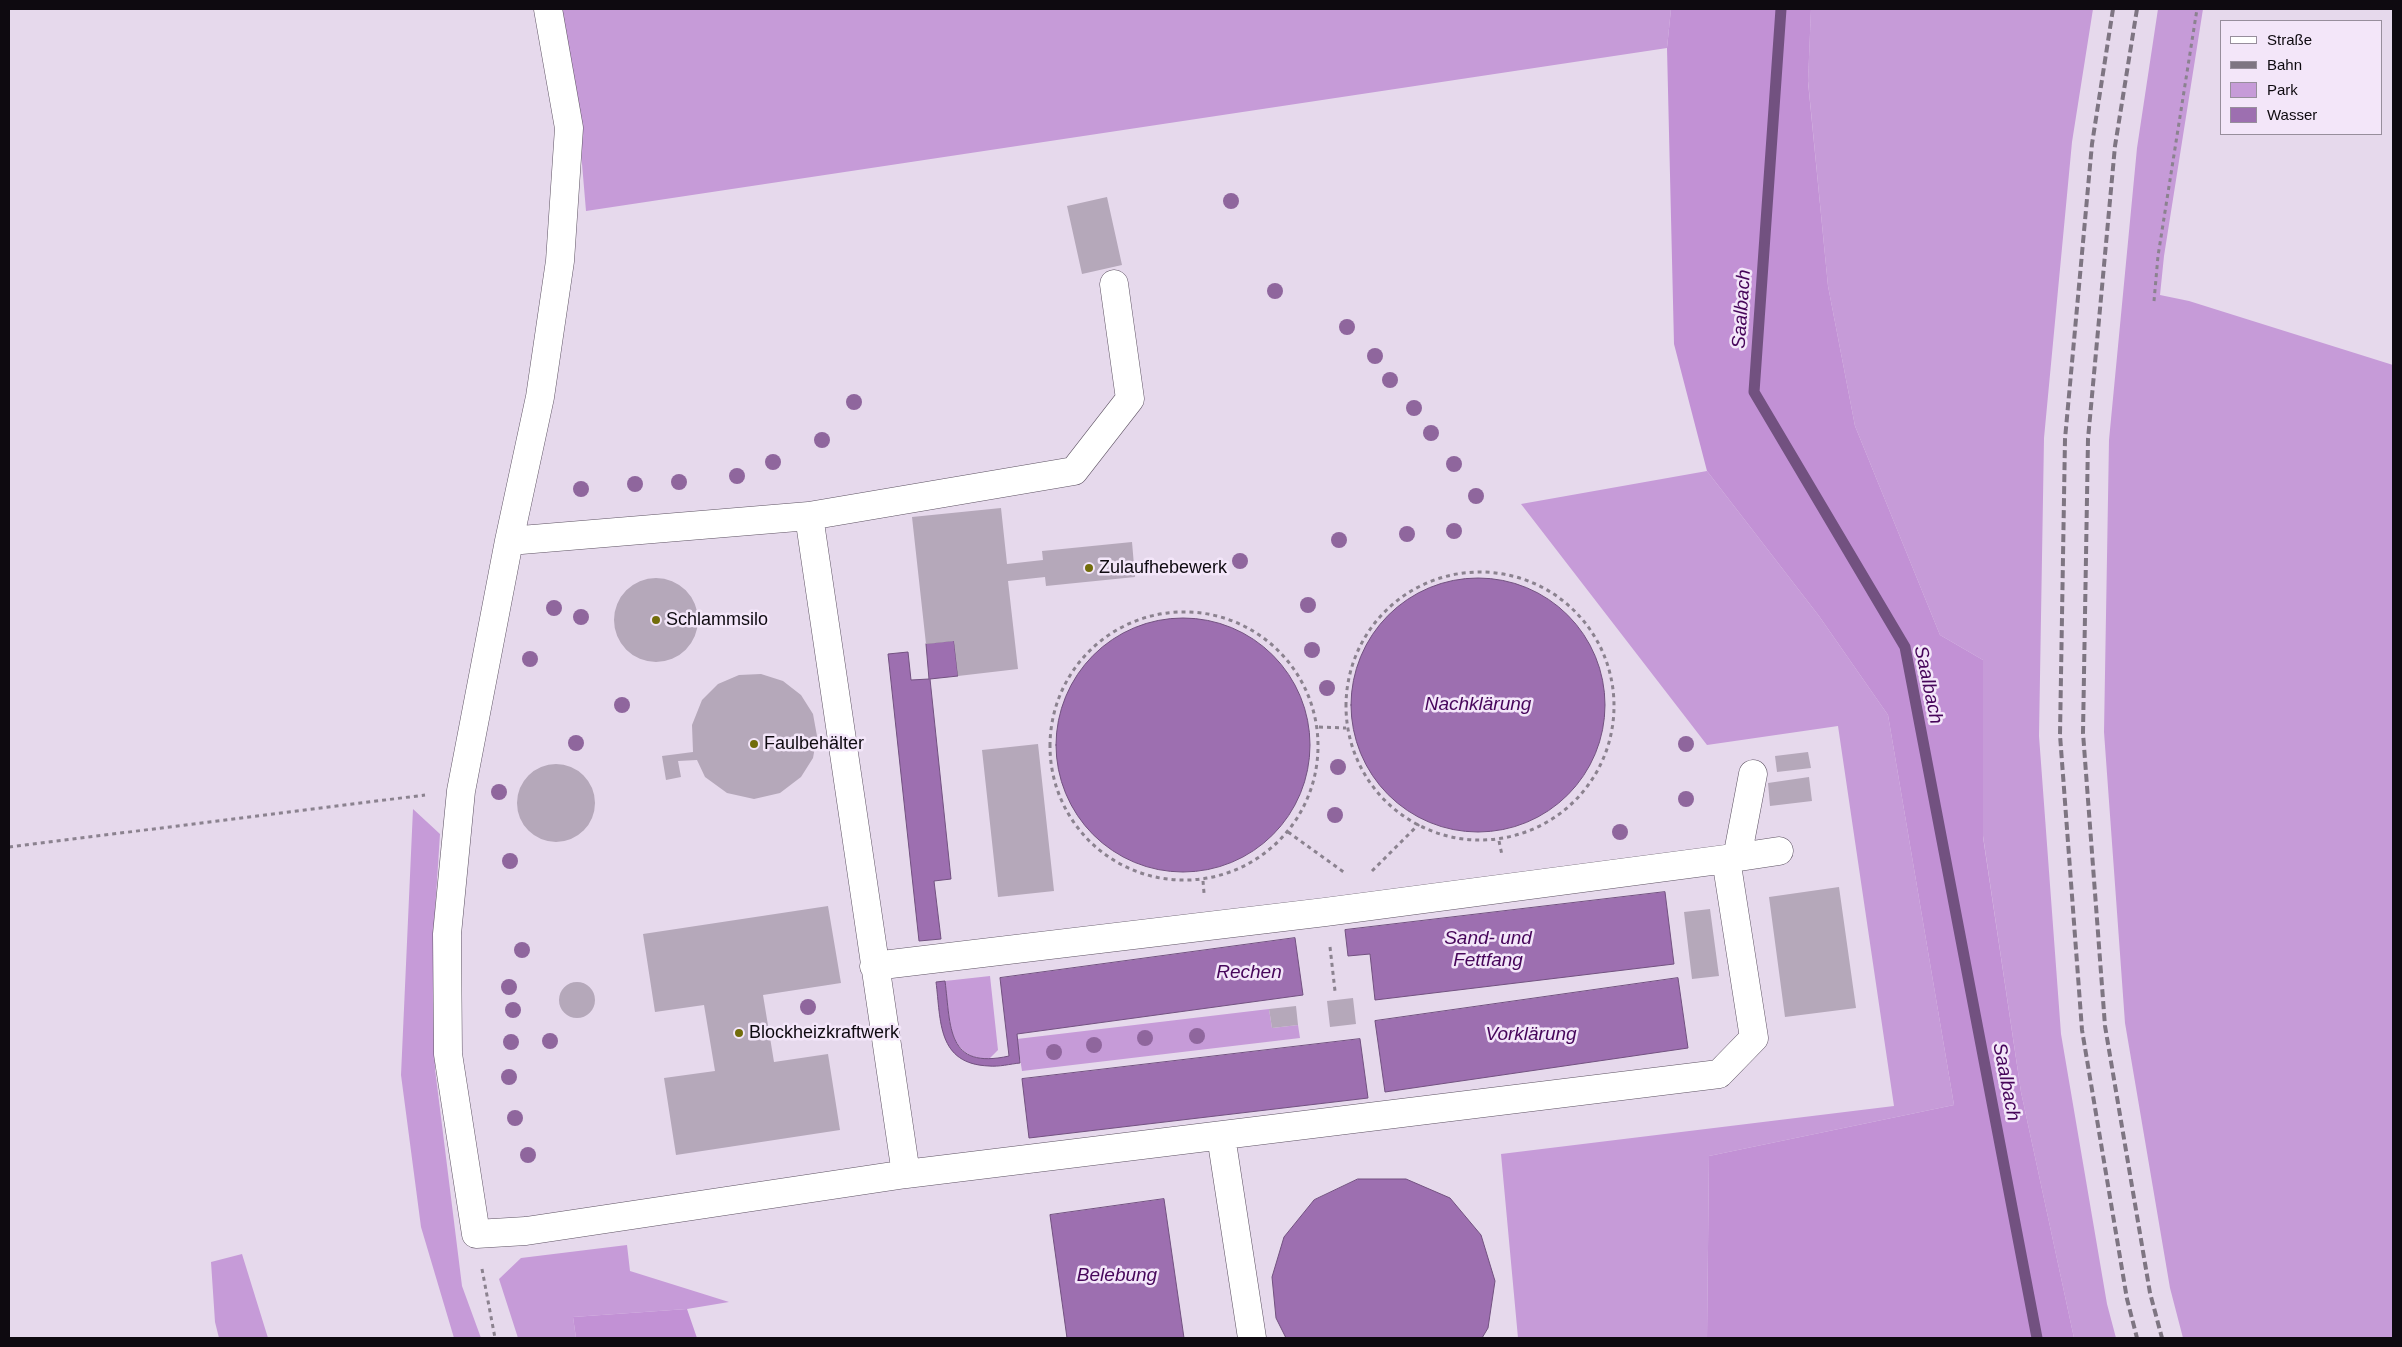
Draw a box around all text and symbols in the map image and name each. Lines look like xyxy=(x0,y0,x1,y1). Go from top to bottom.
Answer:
legend xyxy=(2220,20,2382,135)
text: Straße xyxy=(2267,31,2312,48)
text: Bahn xyxy=(2267,56,2302,73)
text: Park xyxy=(2267,81,2298,98)
text: Wasser xyxy=(2267,106,2317,123)
water label: Saalbach xyxy=(1728,269,1756,349)
place label: Zulaufhebewerk xyxy=(1099,557,1227,579)
marker: Zulaufhebewerk xyxy=(1083,562,1095,574)
place label: Schlammsilo xyxy=(666,609,768,631)
marker: Schlammsilo xyxy=(650,614,662,626)
water label: Saalbach xyxy=(1909,644,1947,726)
water label: Nachklärung xyxy=(1425,694,1531,716)
place label: Faulbehälter xyxy=(764,733,864,755)
marker: Faulbehälter xyxy=(748,738,760,750)
water label: Sand- und Fettfang xyxy=(1444,928,1532,972)
water label: Rechen xyxy=(1216,962,1282,984)
place label: Blockheizkraftwerk xyxy=(749,1022,899,1044)
water label: Vorklärung xyxy=(1485,1024,1577,1046)
marker: Blockheizkraftwerk xyxy=(733,1027,745,1039)
water label: Saalbach xyxy=(1987,1041,2025,1123)
water label: Belebung xyxy=(1077,1265,1157,1287)

